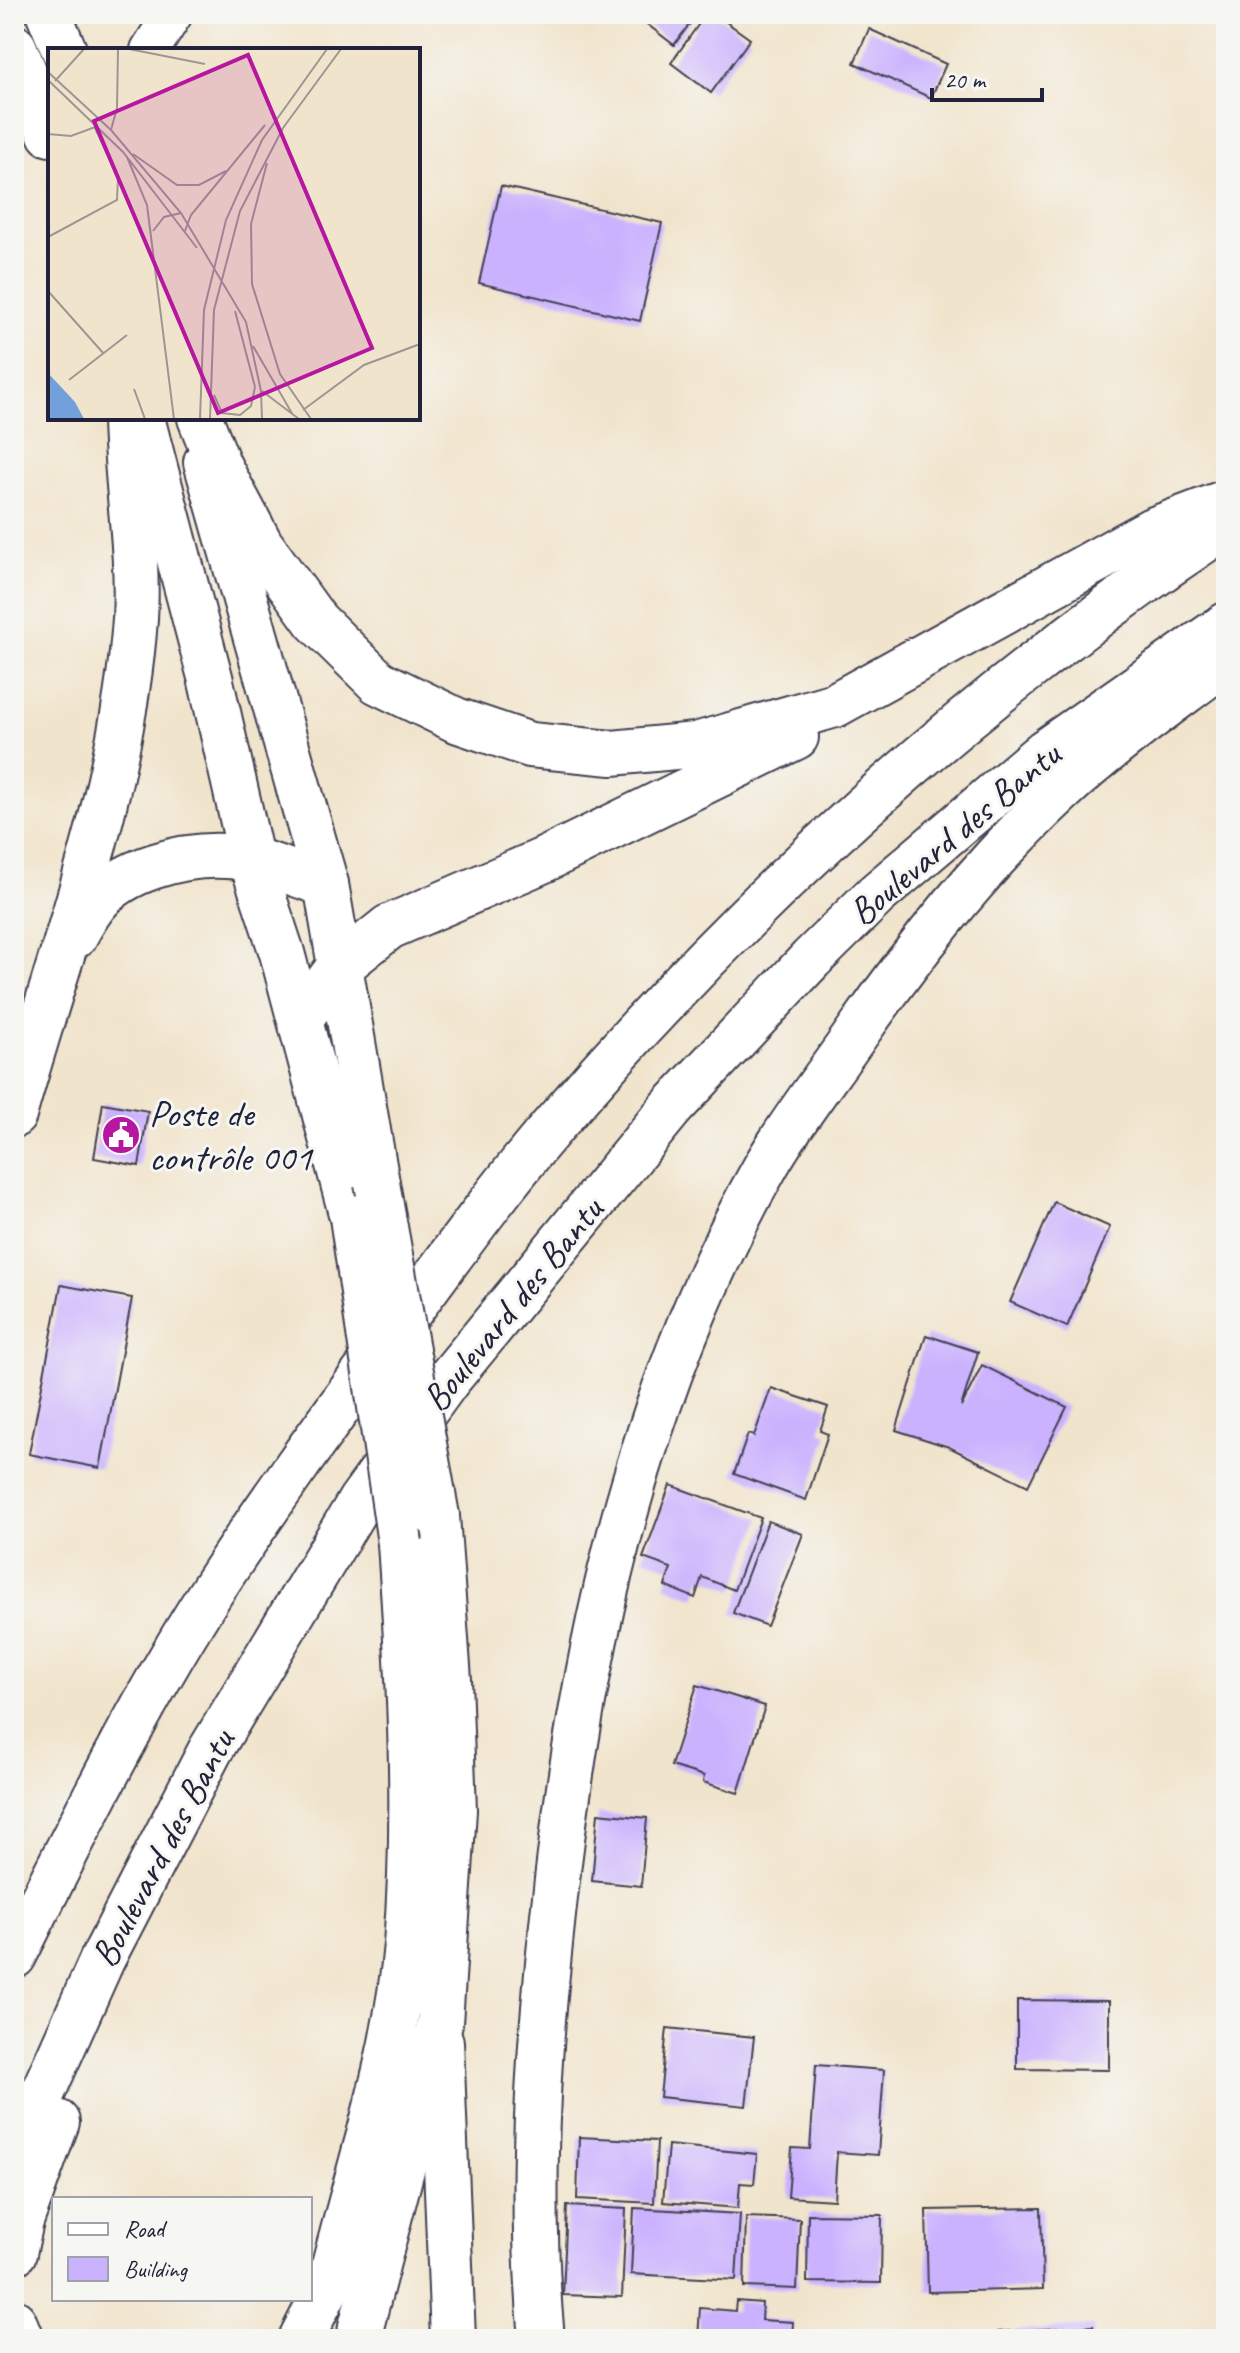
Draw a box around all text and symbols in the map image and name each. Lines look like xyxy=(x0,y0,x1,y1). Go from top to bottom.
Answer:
inset map xyxy=(48,48,420,420)
scale bar xyxy=(932,52,1042,102)
text: 20 m xyxy=(944,65,987,95)
street label: Boulevard des Bantu xyxy=(839,730,1071,935)
place label: Poste de contrôle 001 xyxy=(149,1090,314,1181)
public building icon: Poste de contrôle 001 xyxy=(100,1114,142,1156)
street label: Boulevard des Bantu xyxy=(412,1186,614,1421)
street label: Boulevard des Bantu xyxy=(80,1720,245,1975)
legend xyxy=(52,2197,312,2301)
text: Road xyxy=(124,2214,168,2244)
text: Building xyxy=(124,2254,189,2284)

